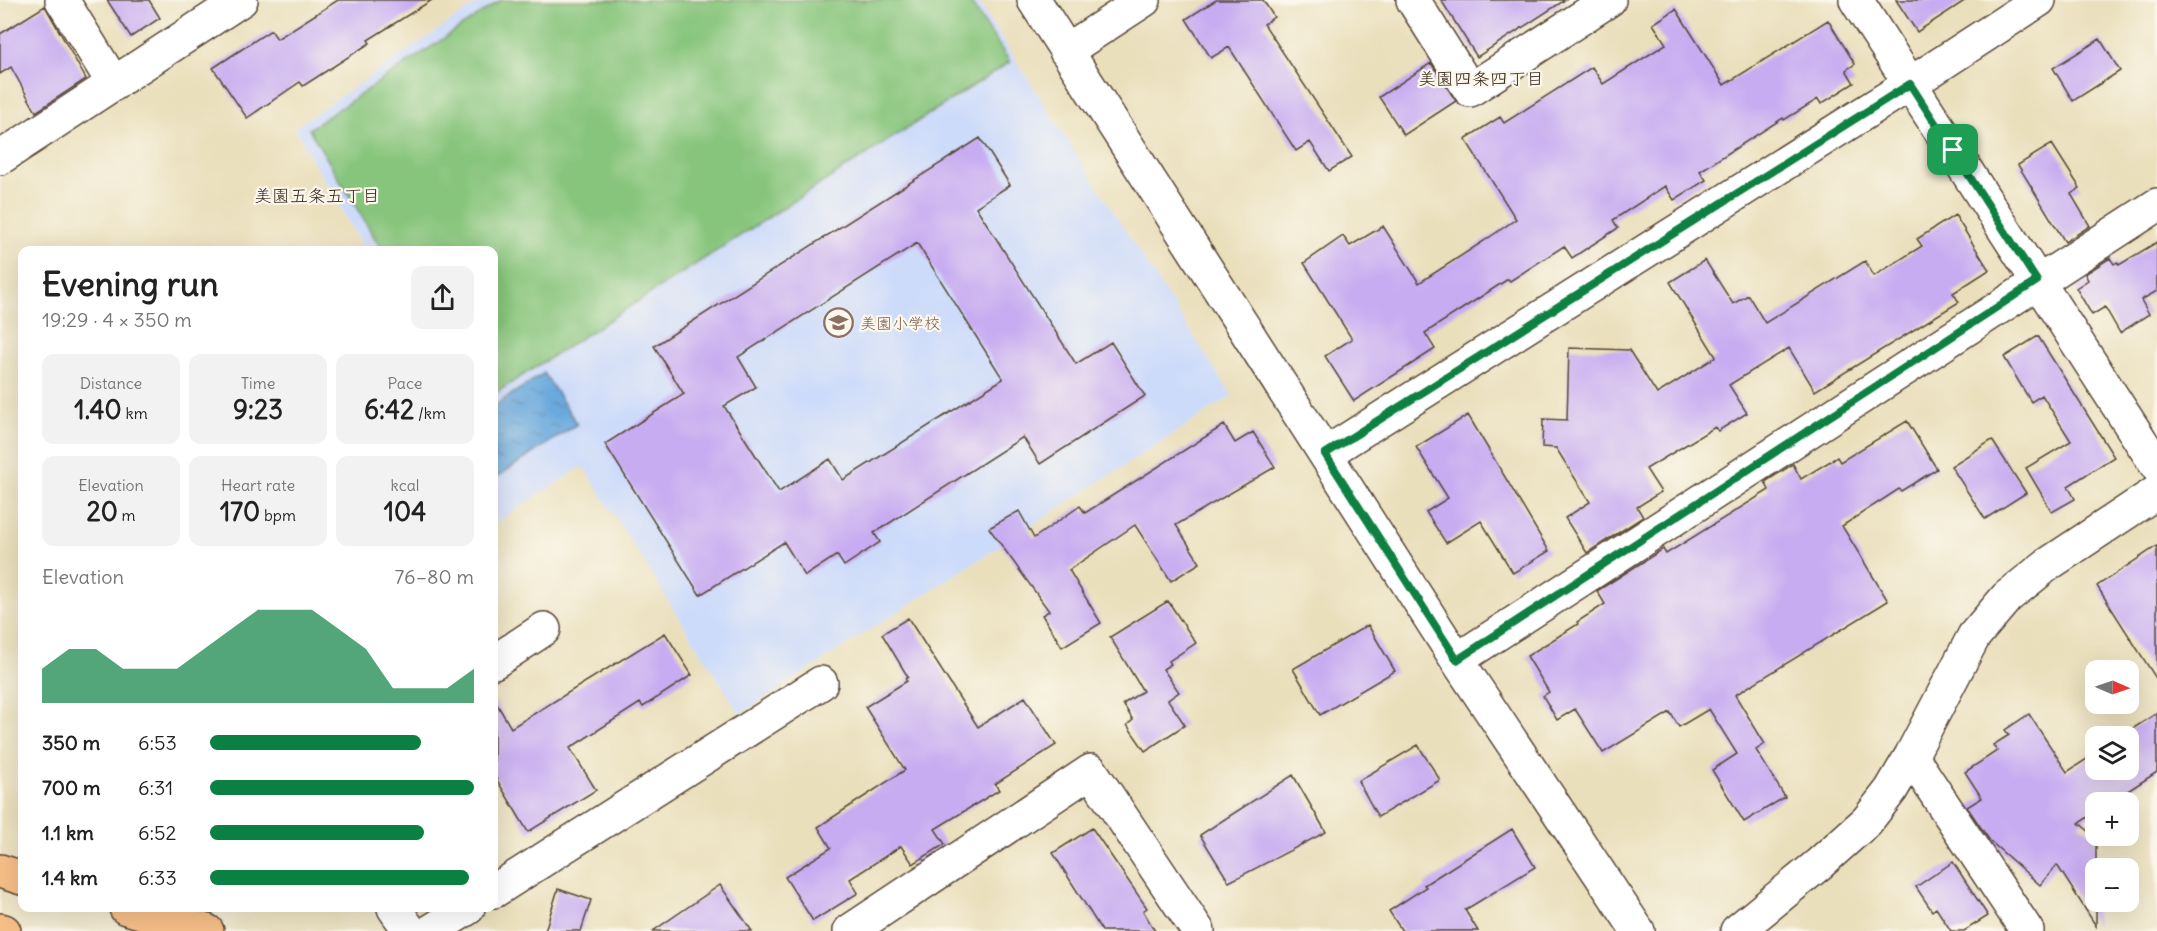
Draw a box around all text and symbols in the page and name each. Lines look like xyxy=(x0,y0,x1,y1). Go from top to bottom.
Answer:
district label: 美園四条四丁目 xyxy=(1418,67,1544,90)
pin xyxy=(1927,124,1978,175)
icon: arrive xyxy=(1936,133,1969,166)
district label: 美園五条五丁目 xyxy=(254,184,380,207)
text: Evening run xyxy=(42,263,218,305)
button: share xyxy=(411,266,474,329)
text: 19:29 · 4 × 350 m xyxy=(42,307,192,332)
school or university icon: 美園小学校 xyxy=(823,307,855,339)
place label: 美園小学校 xyxy=(860,313,940,333)
text: Distance xyxy=(80,373,142,393)
text: Time xyxy=(241,373,275,393)
text: Pace xyxy=(388,373,422,393)
text: 1.40 xyxy=(74,393,122,426)
text: 9:23 xyxy=(233,393,283,426)
text: 6:42 xyxy=(364,393,414,426)
text: km xyxy=(122,403,148,423)
text: /km xyxy=(414,403,446,423)
text: Elevation xyxy=(78,475,144,495)
text: Heart rate xyxy=(221,475,295,495)
text: kcal xyxy=(391,475,419,495)
text: 20 xyxy=(86,495,118,528)
text: 170 xyxy=(220,495,260,528)
text: 104 xyxy=(384,495,426,528)
text: m xyxy=(118,505,136,525)
text: bpm xyxy=(260,505,296,525)
text: Elevation xyxy=(42,564,124,589)
text: 76–80 m xyxy=(395,564,474,589)
north arrow xyxy=(2085,660,2139,714)
map controls xyxy=(2085,660,2139,912)
button: layers xyxy=(2085,726,2139,780)
text: 350 m xyxy=(42,730,100,755)
text: 6:53 xyxy=(138,730,177,755)
text: 700 m xyxy=(42,775,100,800)
text: 6:31 xyxy=(138,775,173,800)
button: + xyxy=(2085,792,2139,846)
text: 1.1 km xyxy=(42,820,94,845)
text: 6:52 xyxy=(138,820,177,845)
button: − xyxy=(2085,858,2139,912)
text: 1.4 km xyxy=(42,865,98,890)
text: 6:33 xyxy=(138,865,177,890)

